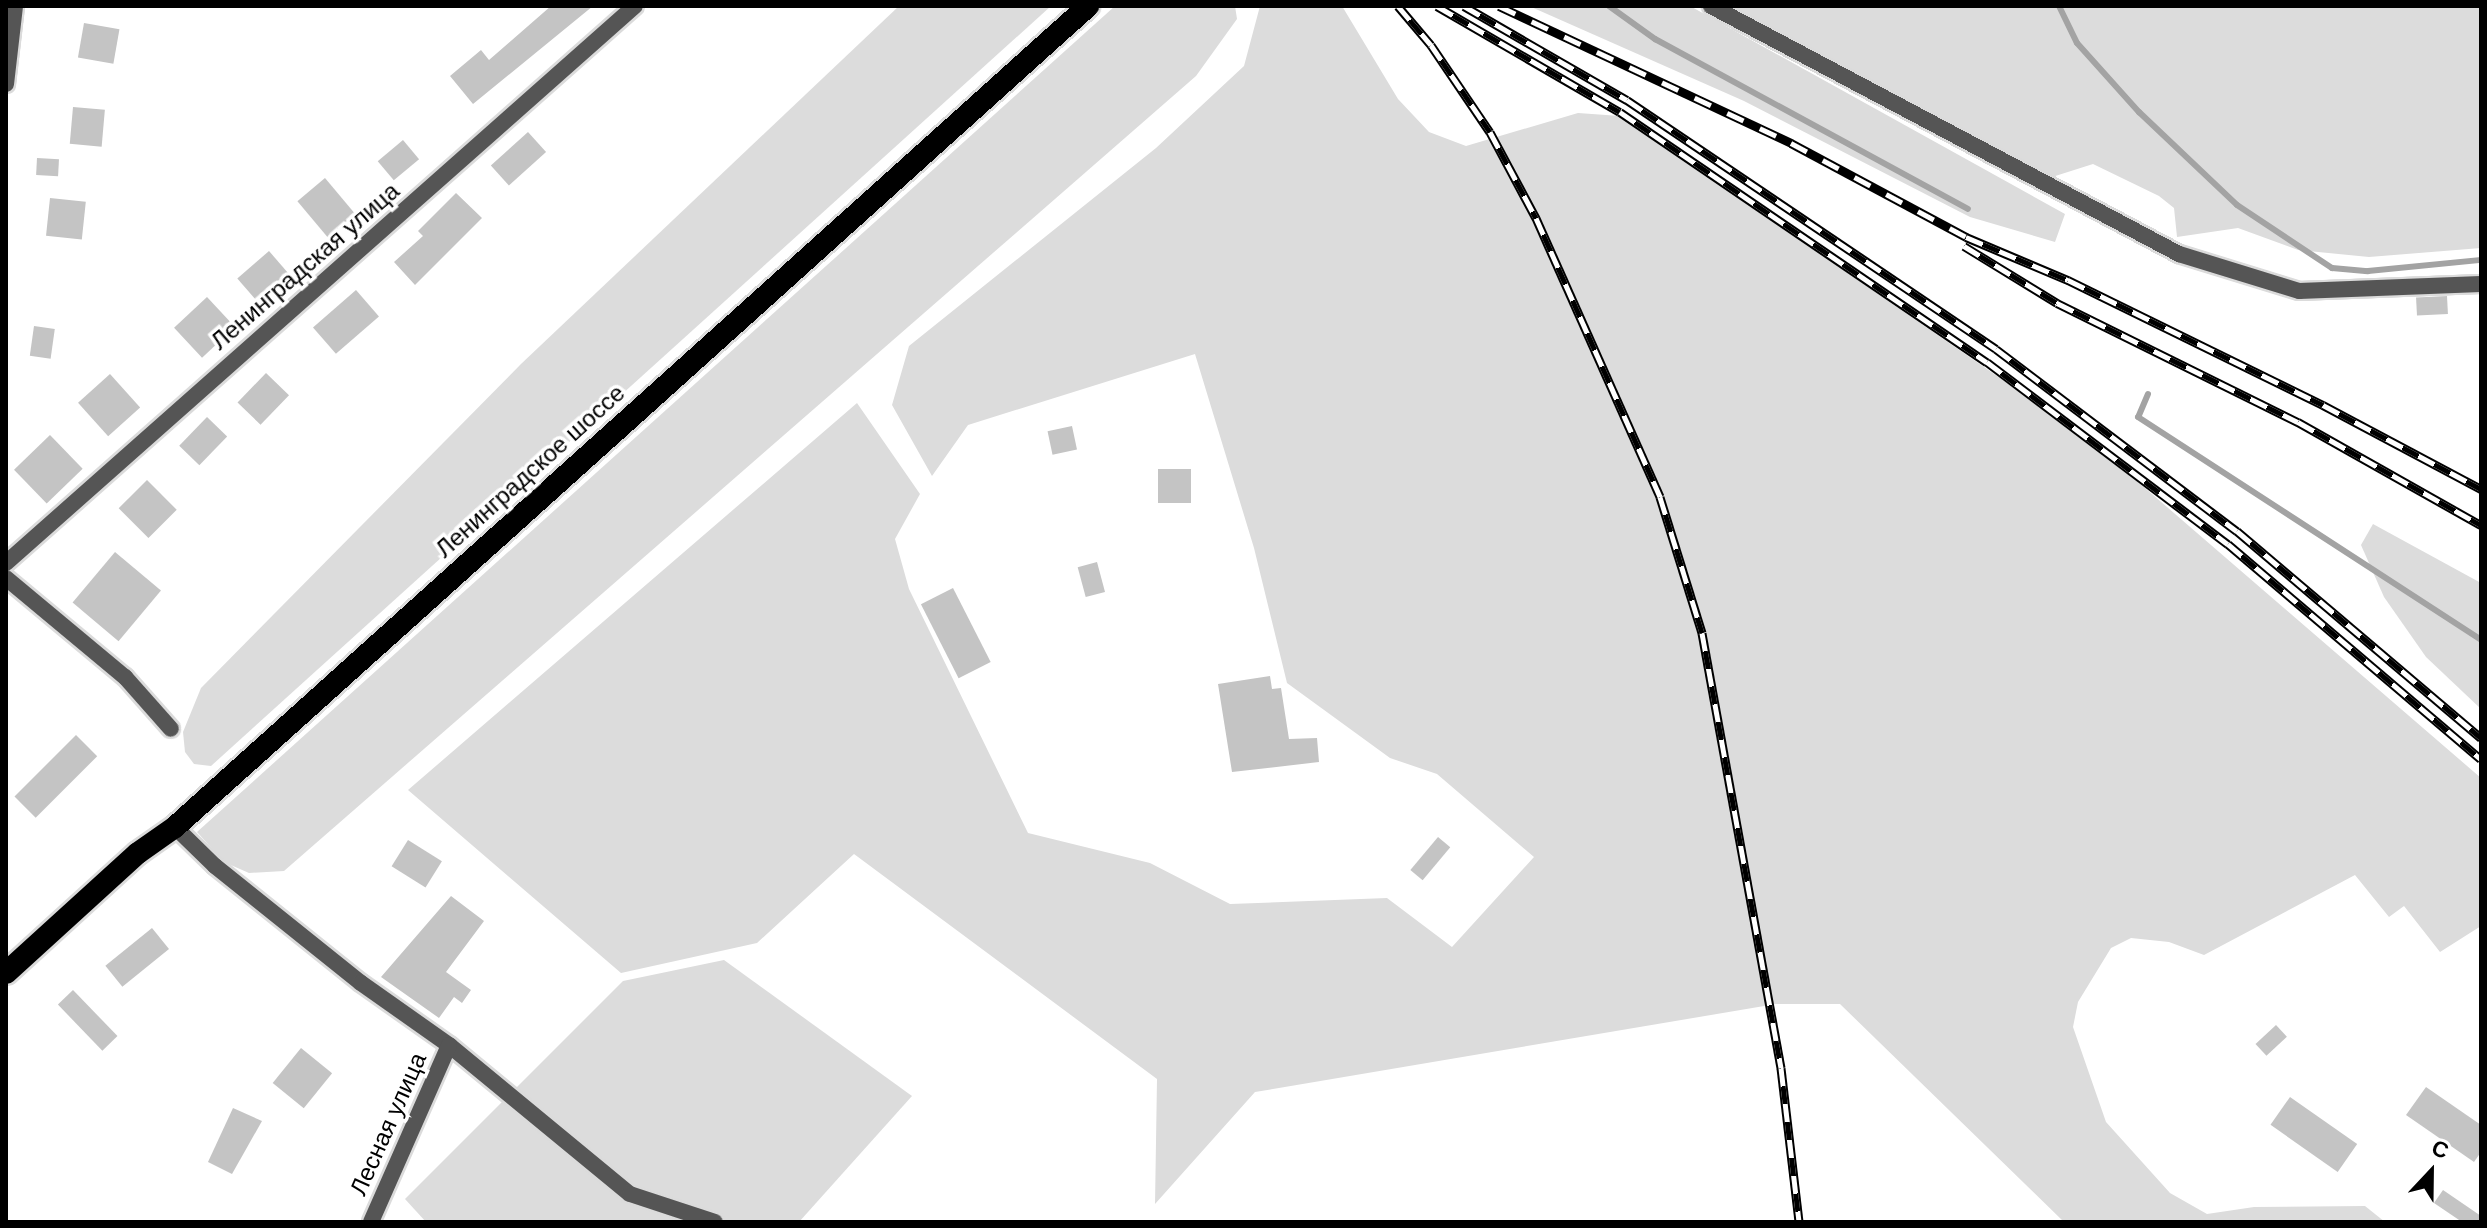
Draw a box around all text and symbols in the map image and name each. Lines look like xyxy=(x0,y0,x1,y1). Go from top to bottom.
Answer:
street label: Ленинградская улица xyxy=(205,176,405,356)
street label: Ленинградское шоссе xyxy=(430,379,630,563)
street label: Лесная улица xyxy=(344,1048,432,1200)
north arrow xyxy=(2391,1132,2471,1212)
text: С xyxy=(2427,1133,2453,1166)

